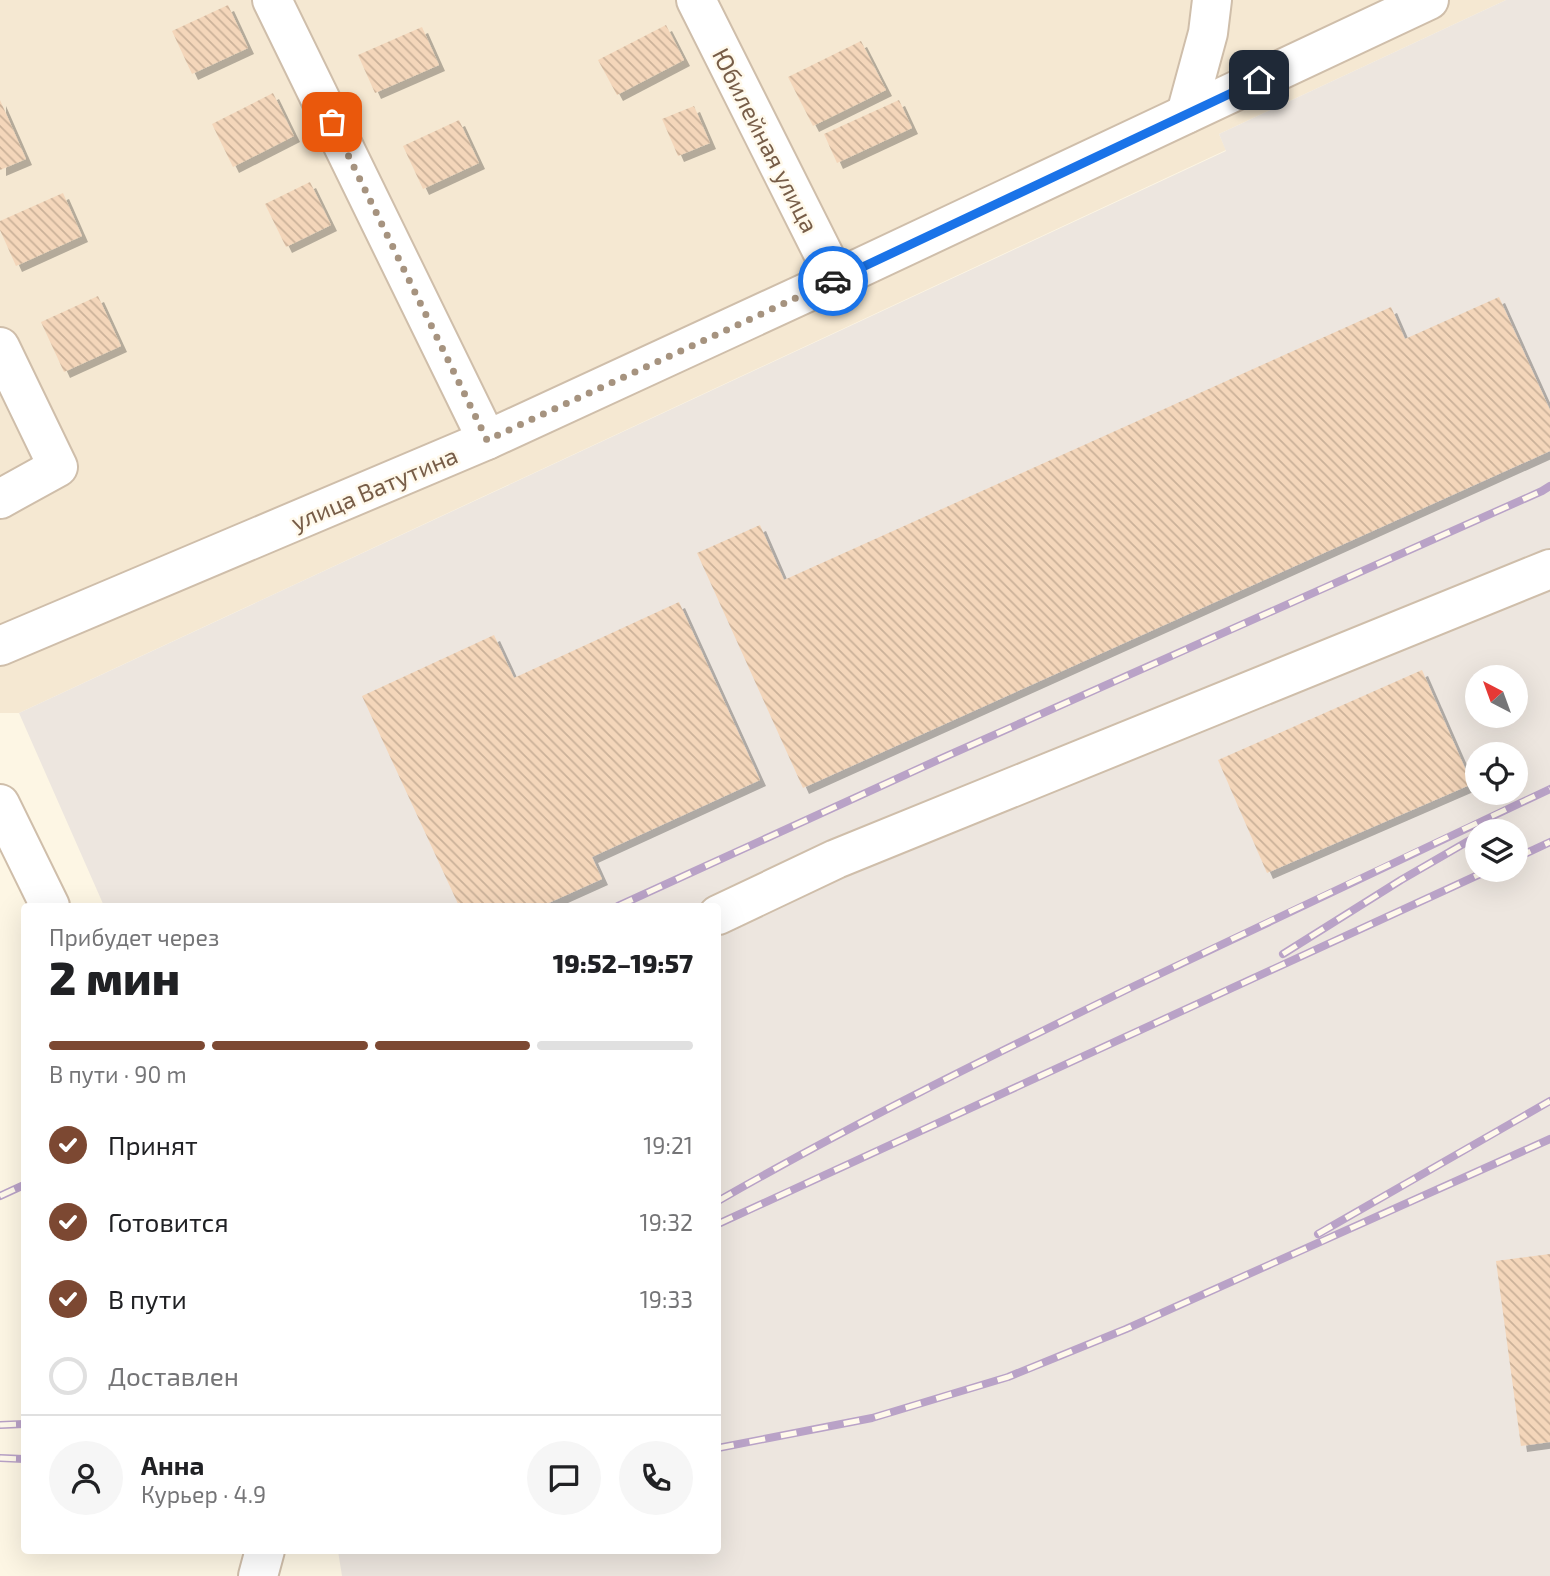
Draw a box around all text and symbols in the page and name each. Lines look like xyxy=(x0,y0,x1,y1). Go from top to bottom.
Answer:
street label: Юбилейная улица xyxy=(706,43,825,238)
pin xyxy=(1229,50,1289,110)
icon: home xyxy=(1240,61,1278,99)
pin xyxy=(302,92,362,152)
icon: bag xyxy=(313,103,351,141)
courier xyxy=(798,246,868,316)
icon: car xyxy=(814,262,852,300)
street label: улица Ватутина xyxy=(286,440,462,537)
north arrow xyxy=(1465,665,1528,728)
map controls xyxy=(1465,665,1528,882)
button: locate xyxy=(1465,742,1528,805)
button: layers xyxy=(1465,819,1528,882)
text: Прибудет через xyxy=(49,923,219,951)
text: 19:52–19:57 xyxy=(553,947,693,978)
text: 2 мин xyxy=(49,949,180,1004)
text: В пути · 90 m xyxy=(49,1060,187,1088)
icon: check xyxy=(49,1126,87,1164)
text: Принят xyxy=(108,1129,198,1160)
text: 19:21 xyxy=(643,1131,693,1159)
icon: check xyxy=(49,1203,87,1241)
text: Готовится xyxy=(108,1206,229,1237)
text: 19:32 xyxy=(640,1208,693,1236)
icon: check xyxy=(49,1280,87,1318)
text: В пути xyxy=(108,1283,187,1314)
text: 19:33 xyxy=(640,1285,693,1313)
text: Доставлен xyxy=(108,1360,239,1391)
button: person xyxy=(49,1441,123,1515)
button: chat xyxy=(527,1441,601,1515)
button: phone xyxy=(619,1441,693,1515)
text: Анна xyxy=(141,1449,204,1480)
text: Курьер · 4.9 xyxy=(141,1480,266,1508)

